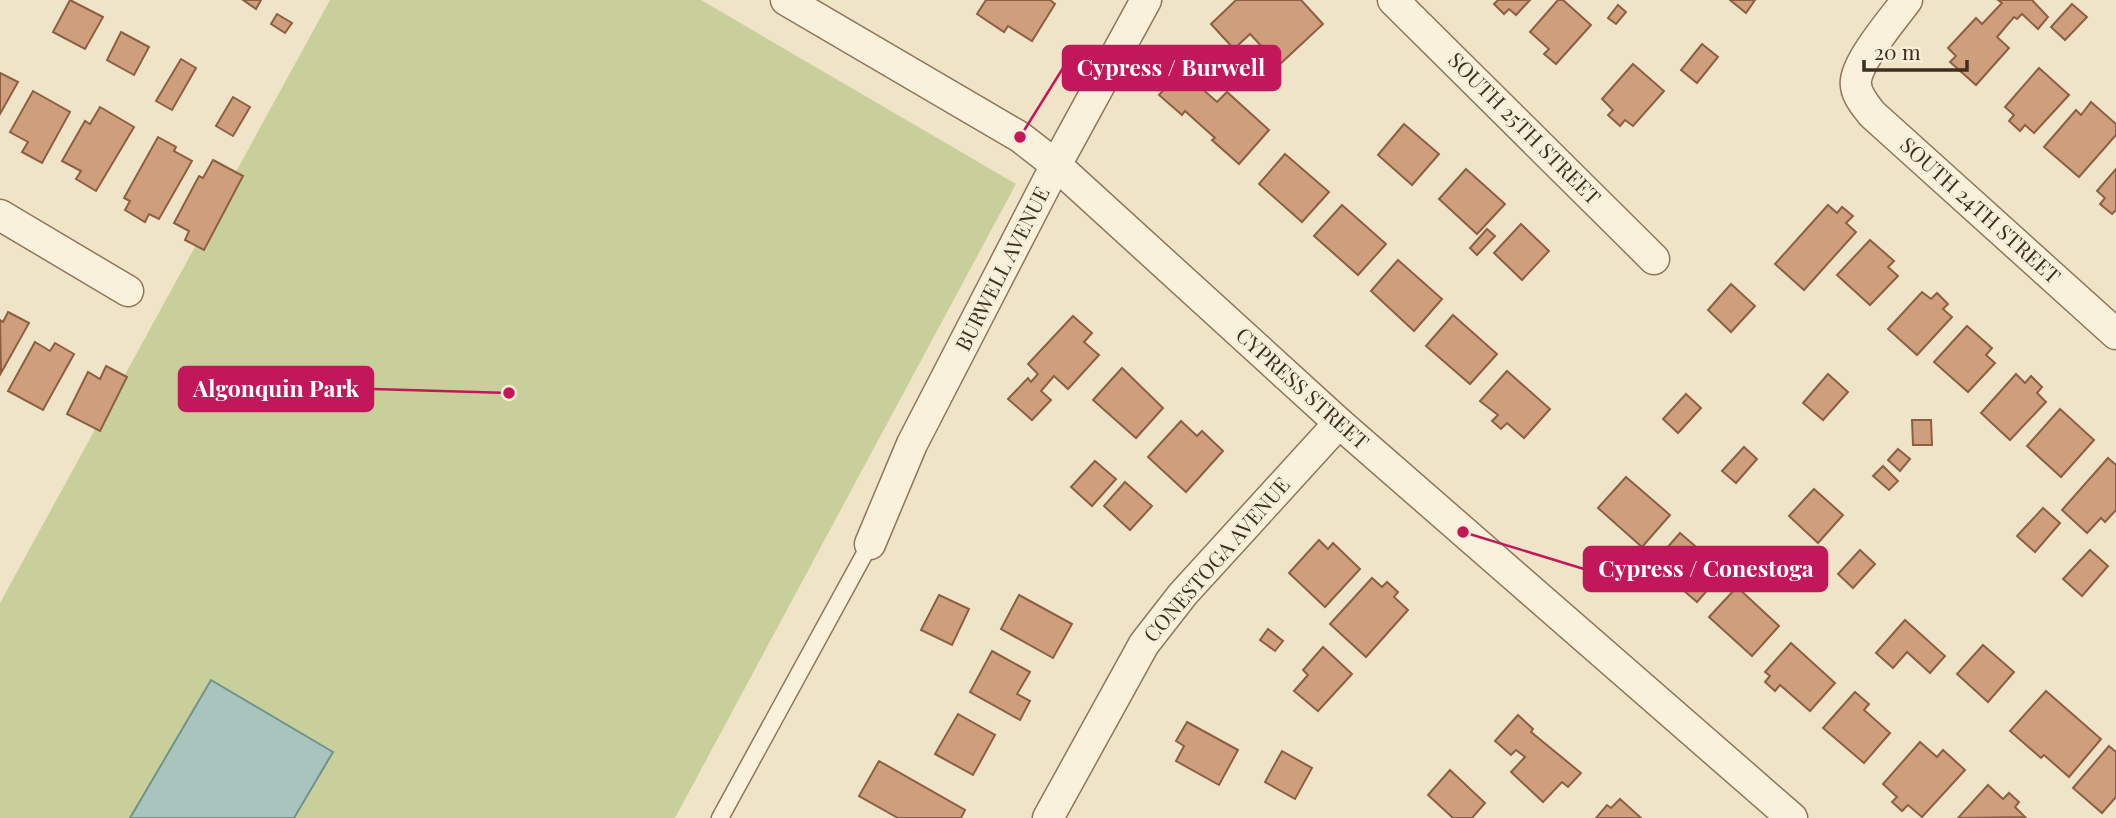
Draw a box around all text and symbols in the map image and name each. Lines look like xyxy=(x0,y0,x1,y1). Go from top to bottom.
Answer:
scale bar xyxy=(1864,28,1967,72)
text: 20 m xyxy=(1874,37,1921,65)
street label: SOUTH 25TH STREET xyxy=(1443,45,1608,210)
callout: Cypress / Burwell xyxy=(1063,46,1280,90)
text: Cypress / Burwell xyxy=(1077,51,1265,82)
street label: SOUTH 24TH STREET xyxy=(1895,130,2067,289)
street label: BURWELL AVENUE xyxy=(948,181,1055,355)
street label: CYPRESS STREET xyxy=(1231,320,1376,455)
callout: Algonquin Park xyxy=(179,367,373,411)
text: Algonquin Park xyxy=(192,372,360,403)
street label: CONESTOGA AVENUE xyxy=(1136,470,1295,647)
callout: Cypress / Conestoga xyxy=(1584,547,1827,591)
text: Cypress / Conestoga xyxy=(1598,552,1814,583)

